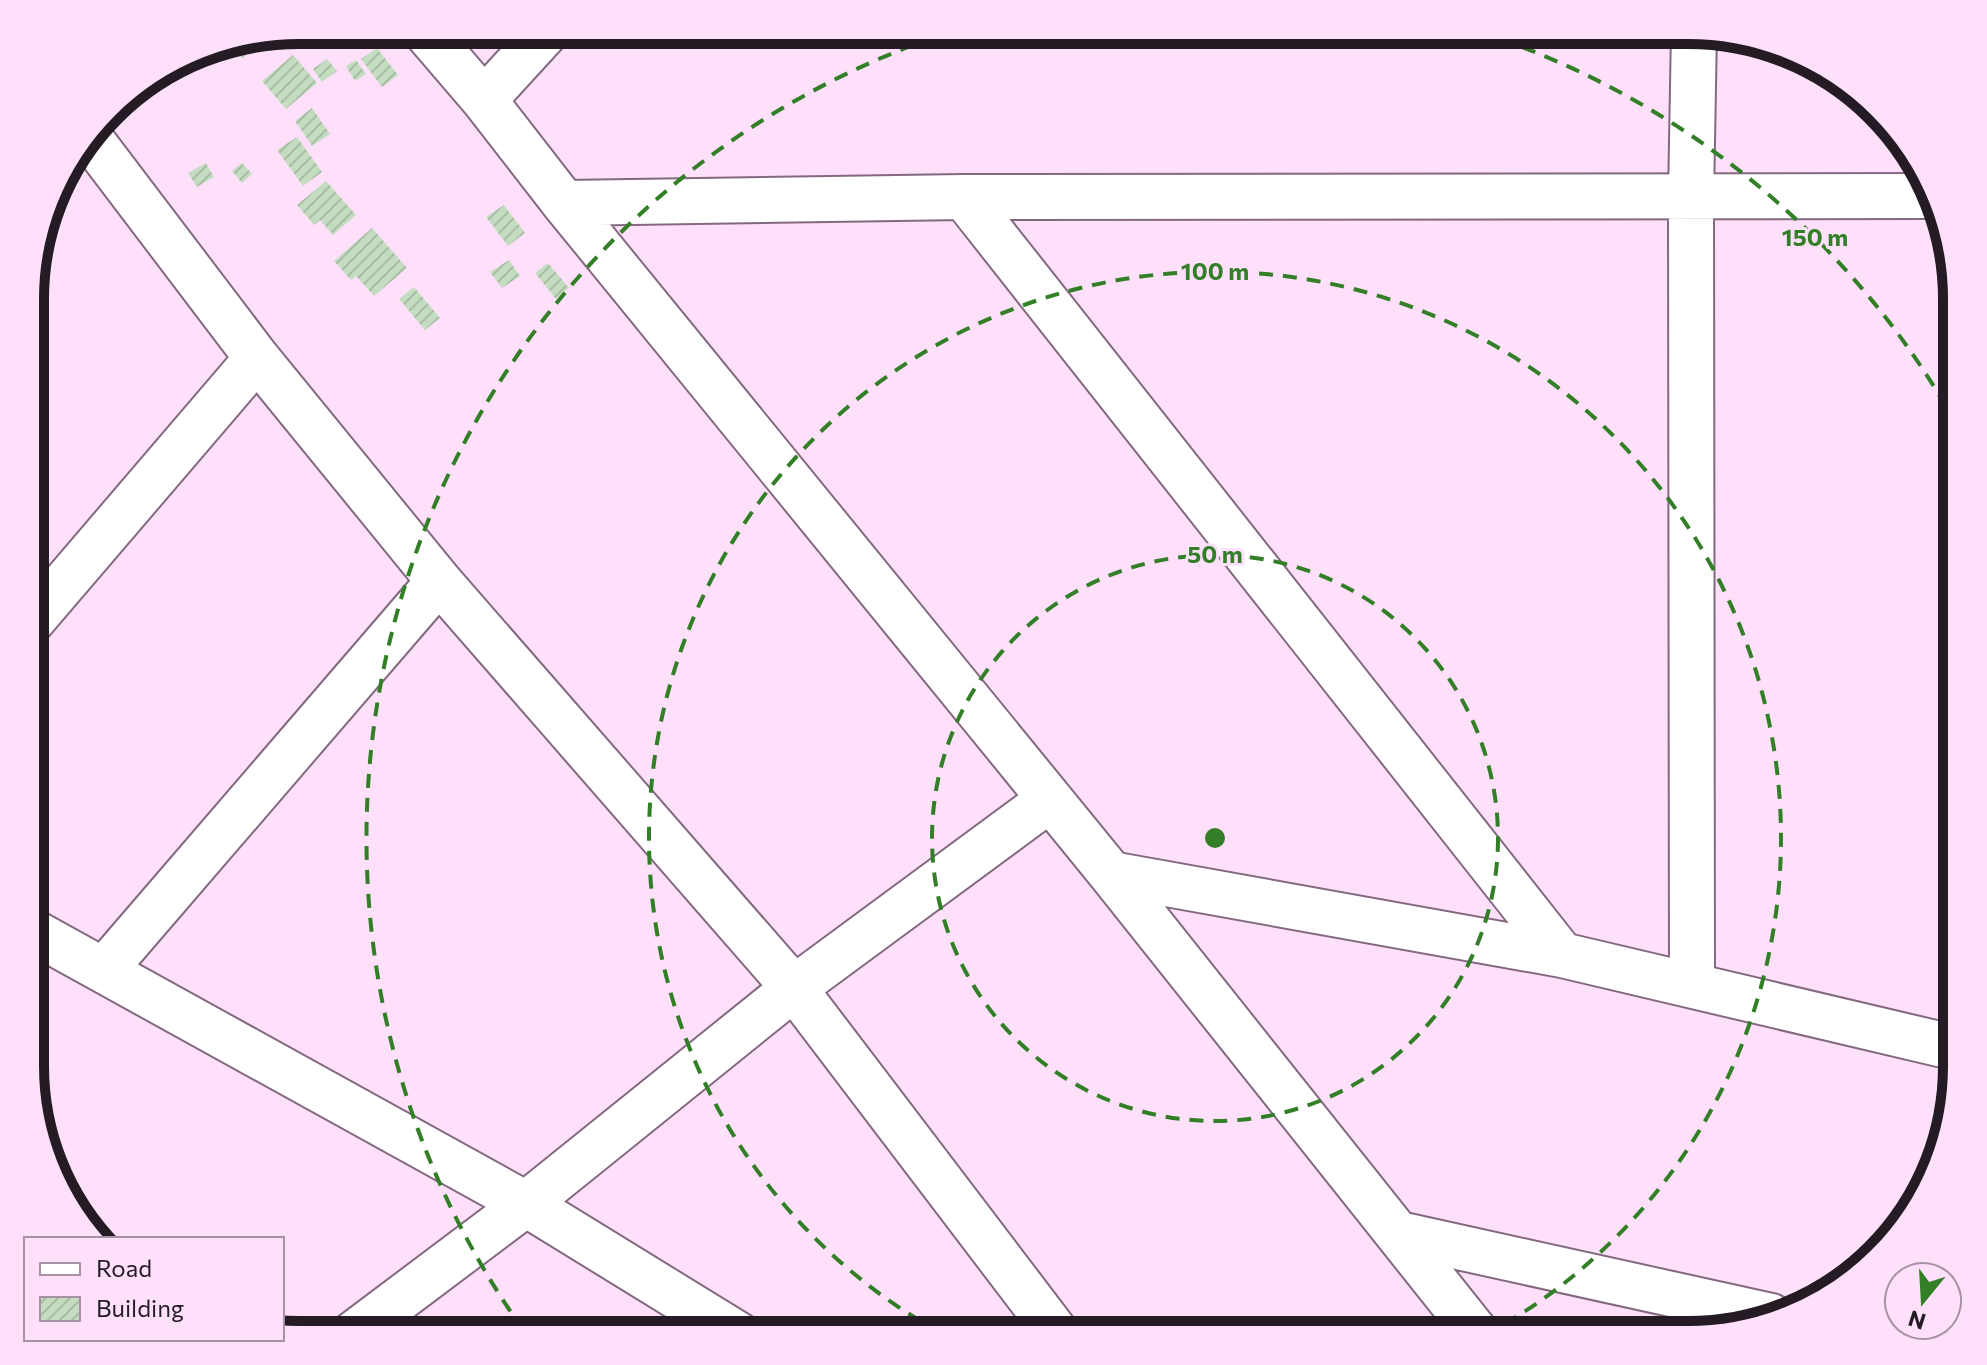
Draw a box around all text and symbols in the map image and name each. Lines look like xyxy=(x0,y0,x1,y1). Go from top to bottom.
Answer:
text: 150 m xyxy=(1782,222,1848,251)
text: 100 m xyxy=(1181,256,1249,285)
text: 50 m xyxy=(1187,539,1243,568)
centre of rings xyxy=(1201,824,1229,852)
legend xyxy=(24,1237,284,1341)
text: Road xyxy=(96,1253,152,1282)
north arrow xyxy=(1883,1261,1963,1341)
text: Building xyxy=(96,1293,184,1322)
text: N xyxy=(1905,1305,1929,1336)

